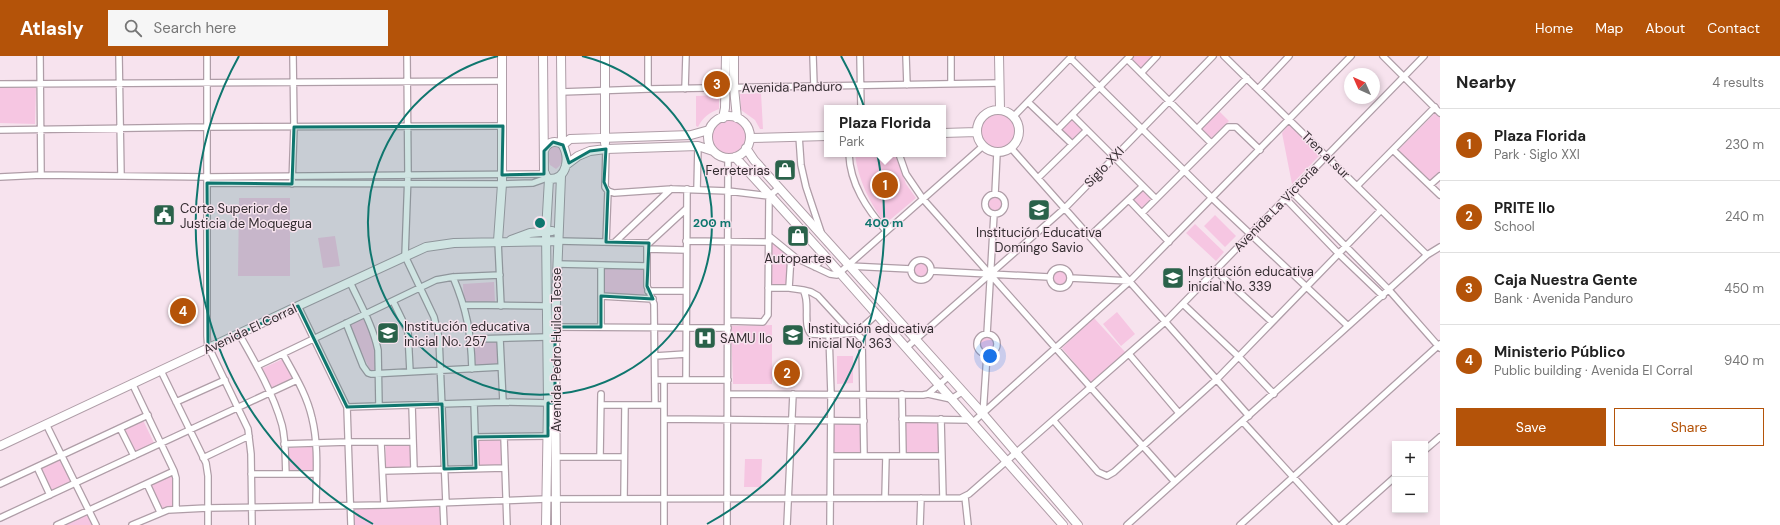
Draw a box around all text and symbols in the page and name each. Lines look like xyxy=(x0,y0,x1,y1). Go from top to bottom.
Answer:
search box xyxy=(108,10,388,46)
text: Atlasly xyxy=(20,16,84,41)
icon: search xyxy=(122,17,144,39)
text: Search here xyxy=(154,18,236,38)
text: Home xyxy=(1535,19,1573,37)
text: Map xyxy=(1595,19,1623,37)
text: About xyxy=(1645,19,1685,37)
text: Contact xyxy=(1707,19,1760,37)
north arrow xyxy=(1344,68,1380,104)
pin: 3 xyxy=(704,69,730,99)
text: Nearby xyxy=(1456,71,1516,93)
text: 4 results xyxy=(1712,74,1764,91)
street label: Avenida Panduro xyxy=(741,78,843,96)
popup xyxy=(824,105,946,157)
text: Plaza Florida xyxy=(839,113,931,133)
text: Plaza Florida xyxy=(1494,126,1586,146)
street label: Tren al sur xyxy=(1298,127,1354,183)
text: Park xyxy=(839,133,865,150)
text: 1 xyxy=(1467,136,1471,153)
text: 230 m xyxy=(1725,136,1764,153)
street label: Siglo XXI xyxy=(1080,143,1128,191)
text: Park · Siglo XXI xyxy=(1494,146,1580,163)
shop icon: Ferreterias xyxy=(772,157,798,183)
street label: Avenida La Victoria xyxy=(1230,161,1322,255)
place label: Ferreterias xyxy=(706,162,770,179)
pin: 1 xyxy=(872,170,898,200)
school or university icon: Institución Educativa Domingo Savio xyxy=(1026,197,1052,223)
text: PRITE Ilo xyxy=(1494,198,1555,218)
place label: Corte Superior de Justicia de Moquegua xyxy=(180,200,312,232)
public building icon: Corte Superior de Justicia de Moquegua xyxy=(151,202,177,228)
text: 2 xyxy=(1465,208,1473,225)
text: 240 m xyxy=(1725,208,1764,225)
text: 200 m xyxy=(693,215,731,231)
text: 400 m xyxy=(865,215,903,231)
centre of rings xyxy=(533,216,547,230)
text: School xyxy=(1494,218,1535,235)
shop icon: Autopartes xyxy=(785,223,811,249)
place label: Institución Educativa Domingo Savio xyxy=(976,224,1102,256)
place label: Autopartes xyxy=(764,250,832,267)
place label: Institución educativa inicial No. 339 xyxy=(1188,263,1314,295)
school or university icon: Institución educativa inicial No. 339 xyxy=(1160,265,1186,291)
street label: Avenida Pedro Huilca Tecse xyxy=(548,268,565,432)
text: Caja Nuestra Gente xyxy=(1494,270,1637,290)
text: 3 xyxy=(1465,280,1473,297)
text: 450 m xyxy=(1724,280,1764,297)
text: Bank · Avenida Panduro xyxy=(1494,290,1633,307)
pin: 4 xyxy=(170,296,196,326)
street label: Avenida El Corral xyxy=(200,300,300,358)
place label: Institución educativa inicial No. 257 xyxy=(404,318,530,350)
school or university icon: Institución educativa inicial No. 257 xyxy=(375,320,401,346)
place label: Institución educativa inicial No. 363 xyxy=(808,320,934,352)
school or university icon: Institución educativa inicial No. 363 xyxy=(780,322,806,348)
hospital icon: SAMU Ilo xyxy=(692,325,718,351)
place label: SAMU Ilo xyxy=(720,330,773,347)
text: Ministerio Público xyxy=(1494,342,1625,362)
your location xyxy=(980,346,1000,366)
text: 4 xyxy=(1465,352,1473,369)
text: 940 m xyxy=(1724,352,1764,369)
pin: 2 xyxy=(774,358,800,388)
text: Public building · Avenida El Corral xyxy=(1494,362,1693,379)
button: Save xyxy=(1456,408,1606,446)
button: Share xyxy=(1614,408,1764,446)
map controls xyxy=(1392,441,1428,513)
button: + xyxy=(1392,441,1428,477)
button: − xyxy=(1392,477,1428,513)

